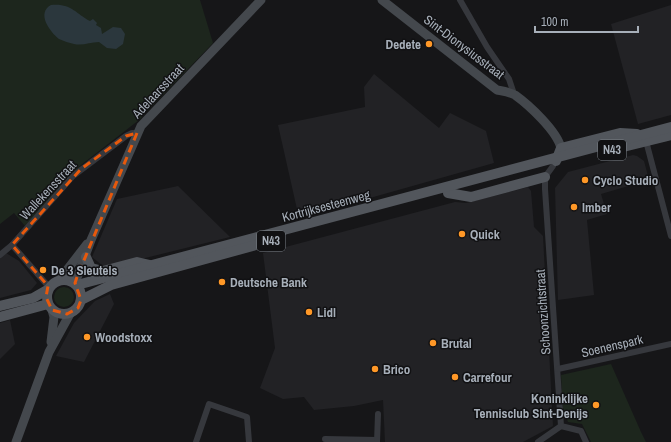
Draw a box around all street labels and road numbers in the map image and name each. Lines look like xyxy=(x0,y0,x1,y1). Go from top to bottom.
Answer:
street label: Sint-Dionysiusstraat xyxy=(420,11,508,83)
street label: Adelaarsstraat xyxy=(128,60,188,123)
road number: N43 xyxy=(598,140,626,160)
street label: Wallekensstraat xyxy=(16,157,80,223)
street label: Kortrijksesteenweg xyxy=(280,186,372,226)
road number: N43 xyxy=(257,231,285,251)
street label: Schoonzichtstraat xyxy=(532,269,554,355)
street label: Soenenspark xyxy=(579,331,645,361)

